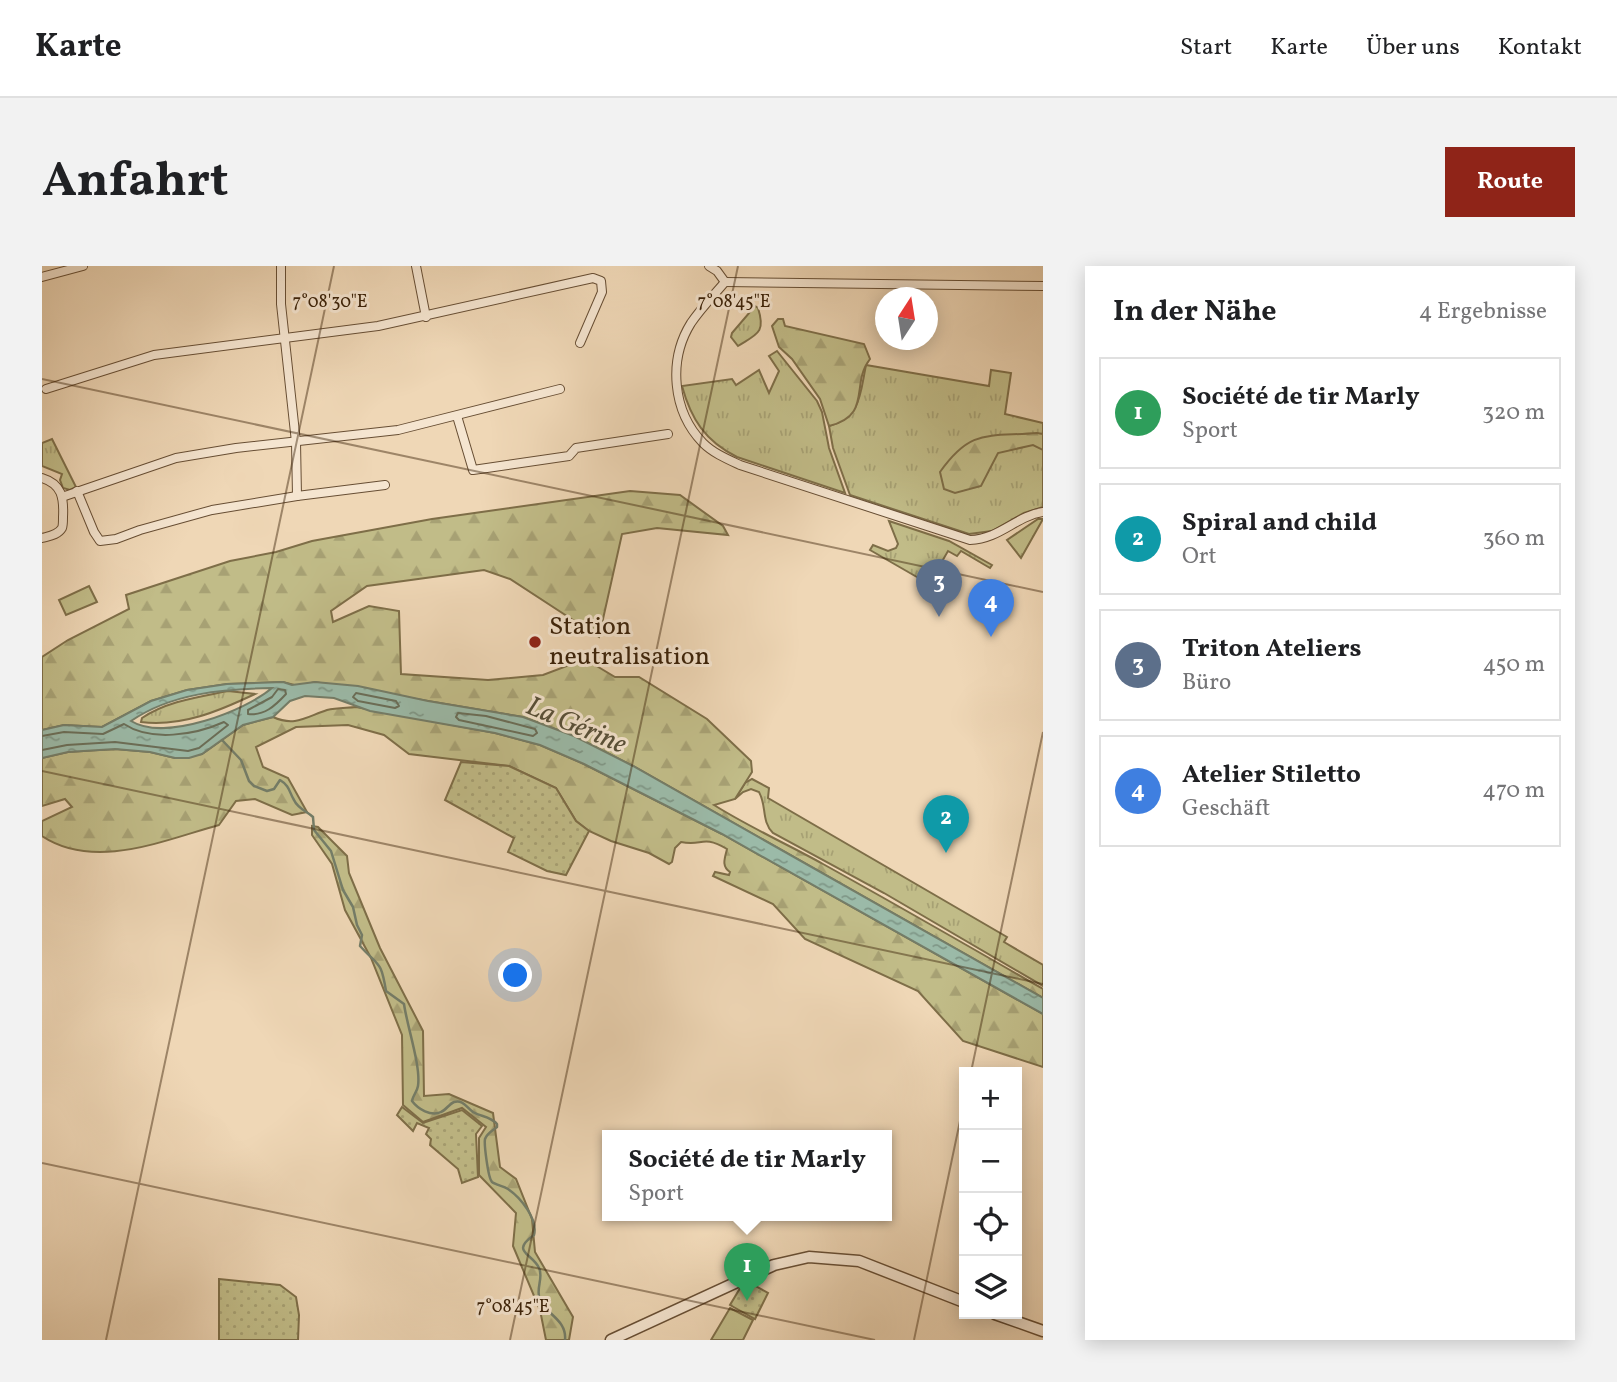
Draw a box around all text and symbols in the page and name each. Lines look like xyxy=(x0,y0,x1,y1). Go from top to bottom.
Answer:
text: Karte xyxy=(35,25,122,71)
text: Start xyxy=(1180,31,1232,65)
text: Karte xyxy=(1270,31,1328,65)
text: Über uns xyxy=(1366,31,1460,65)
text: Kontakt xyxy=(1498,31,1582,65)
button: Route xyxy=(1445,147,1575,217)
text: Anfahrt xyxy=(42,148,229,217)
north arrow xyxy=(875,287,938,350)
text: 7°08'30"E xyxy=(293,290,368,315)
text: 7°08'45"E xyxy=(697,290,771,315)
text: In der Nähe xyxy=(1113,291,1277,333)
text: 4 Ergebnisse xyxy=(1419,296,1547,328)
text: Société de tir Marly xyxy=(1182,379,1420,415)
text: 1 xyxy=(1133,397,1143,429)
text: 320 m xyxy=(1482,397,1545,429)
text: Sport xyxy=(1182,415,1238,447)
text: Spiral and child xyxy=(1182,505,1377,541)
text: 2 xyxy=(1132,523,1144,555)
text: 360 m xyxy=(1483,523,1545,555)
text: Ort xyxy=(1182,541,1217,573)
pin: 3 xyxy=(916,559,962,617)
pin: 4 xyxy=(968,579,1014,637)
place label: Station neutralisation xyxy=(549,609,710,675)
text: Triton Ateliers xyxy=(1182,631,1362,667)
marker: Station neutralisation xyxy=(527,634,543,650)
text: 3 xyxy=(1132,649,1144,681)
text: 450 m xyxy=(1483,649,1545,681)
text: Büro xyxy=(1182,667,1231,699)
water label: La Gérine xyxy=(520,687,632,765)
text: Atelier Stiletto xyxy=(1182,757,1361,793)
text: 4 xyxy=(1131,775,1145,807)
text: 470 m xyxy=(1482,775,1545,807)
text: Geschäft xyxy=(1182,793,1270,825)
pin: 2 xyxy=(923,795,969,853)
your location xyxy=(498,958,532,992)
map controls xyxy=(959,1067,1022,1319)
button: + xyxy=(959,1067,1022,1130)
popup xyxy=(602,1130,892,1221)
button: − xyxy=(959,1130,1022,1193)
text: Société de tir Marly xyxy=(628,1142,866,1178)
text: Sport xyxy=(628,1178,684,1210)
button: locate xyxy=(959,1193,1022,1256)
pin: 1 xyxy=(724,1243,770,1301)
button: layers xyxy=(959,1256,1022,1319)
text: 7°08'45"E xyxy=(476,1295,550,1320)

